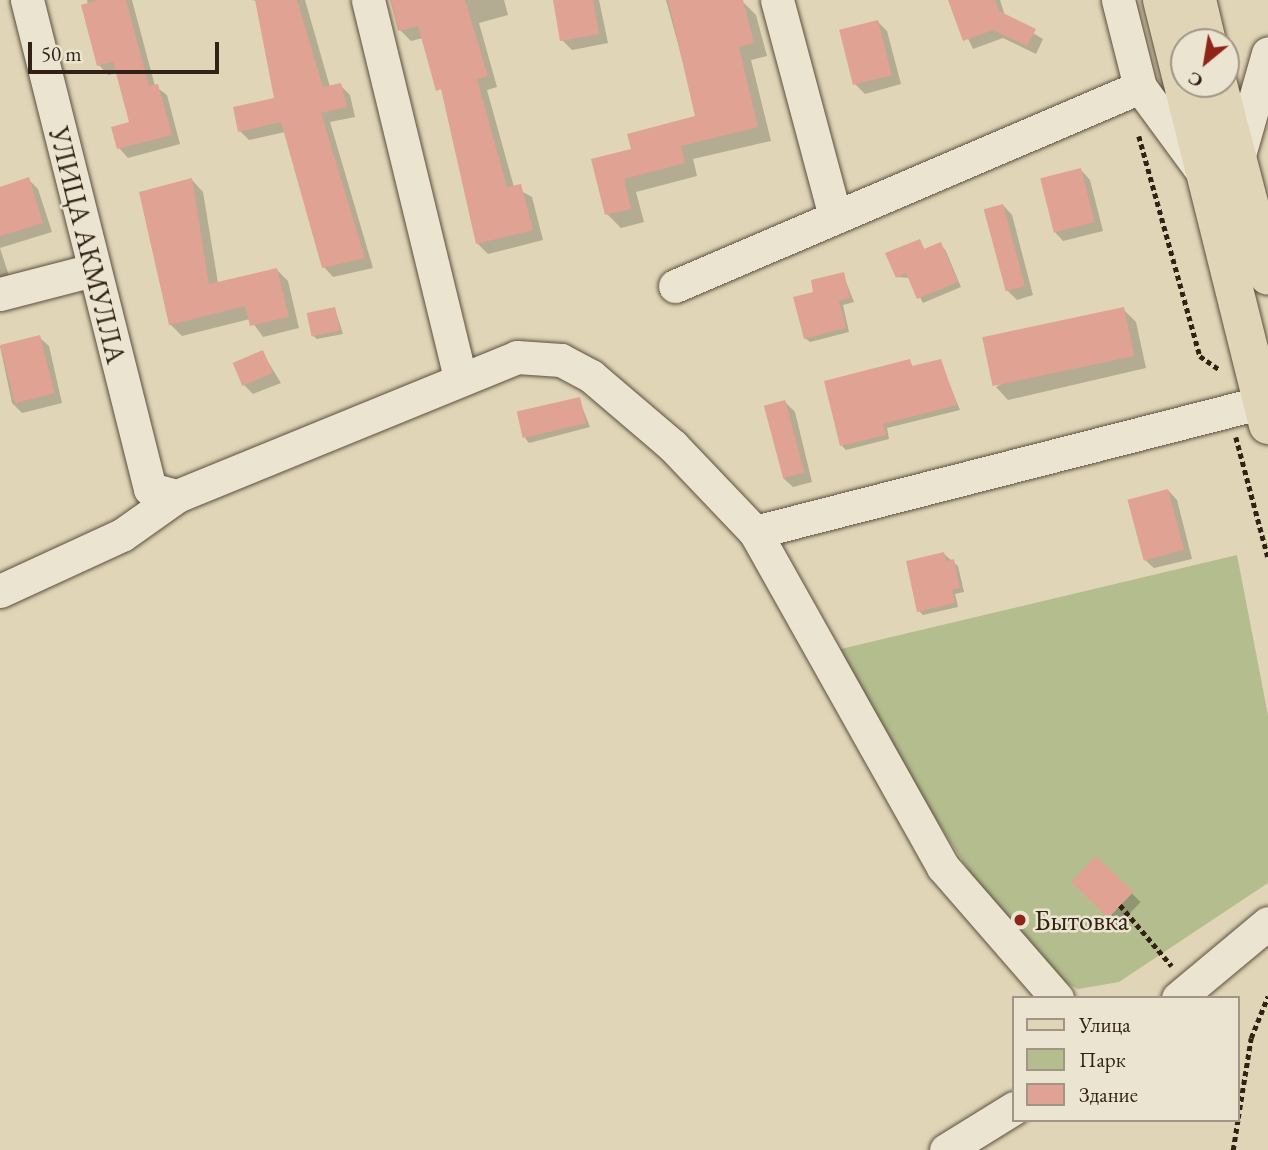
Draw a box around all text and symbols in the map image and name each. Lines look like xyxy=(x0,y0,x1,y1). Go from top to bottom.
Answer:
scale bar xyxy=(32,28,222,72)
north arrow xyxy=(1170,28,1240,98)
text: 50 m xyxy=(41,40,82,67)
text: С xyxy=(1183,66,1207,94)
street label: УЛИЦА АКМУЛЛА xyxy=(42,123,134,367)
place label: Бытовка xyxy=(1034,903,1129,937)
marker: Бытовка xyxy=(1012,912,1028,928)
legend xyxy=(1012,996,1240,1122)
text: Улица xyxy=(1079,1011,1131,1038)
text: Парк xyxy=(1079,1046,1126,1073)
text: Здание xyxy=(1079,1081,1138,1108)

